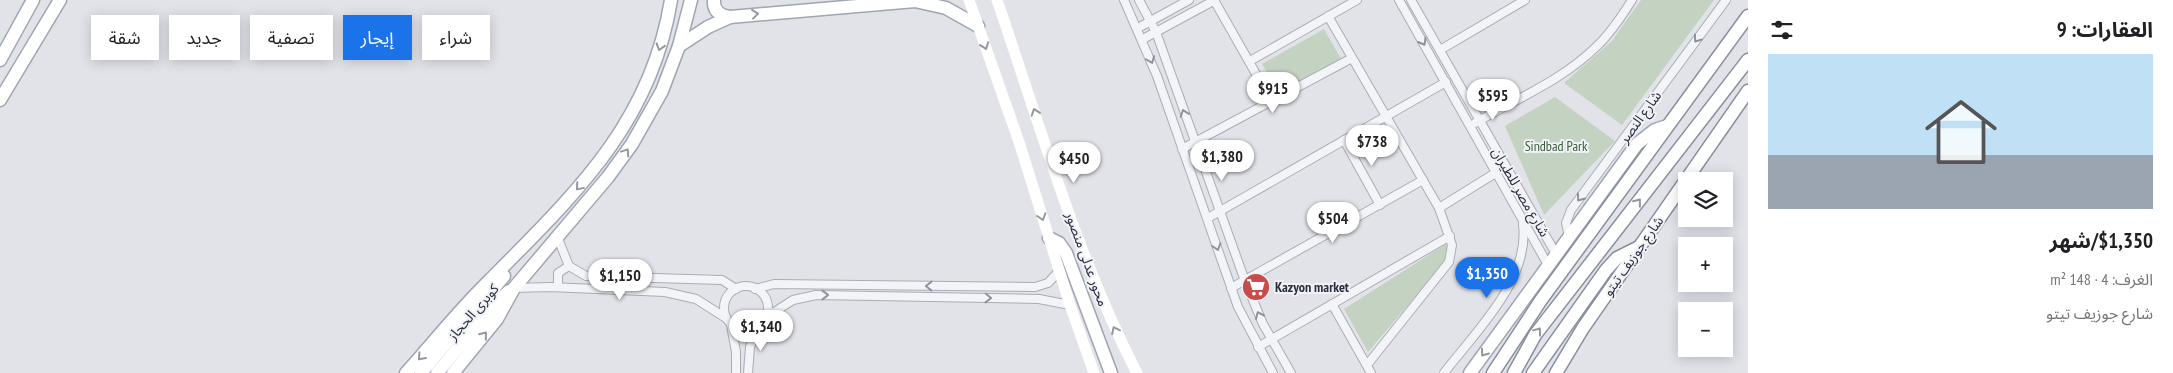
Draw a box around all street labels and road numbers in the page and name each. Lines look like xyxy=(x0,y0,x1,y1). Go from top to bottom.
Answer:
street label: شارع النصر xyxy=(1614,87,1667,149)
street label: شارع مصر للطيران xyxy=(1486,144,1554,241)
street label: محور عدلى منصور xyxy=(1061,208,1112,309)
street label: شارع جوزيف تيتو xyxy=(1599,212,1669,301)
street label: كوبرى الحجاز xyxy=(443,280,503,345)

